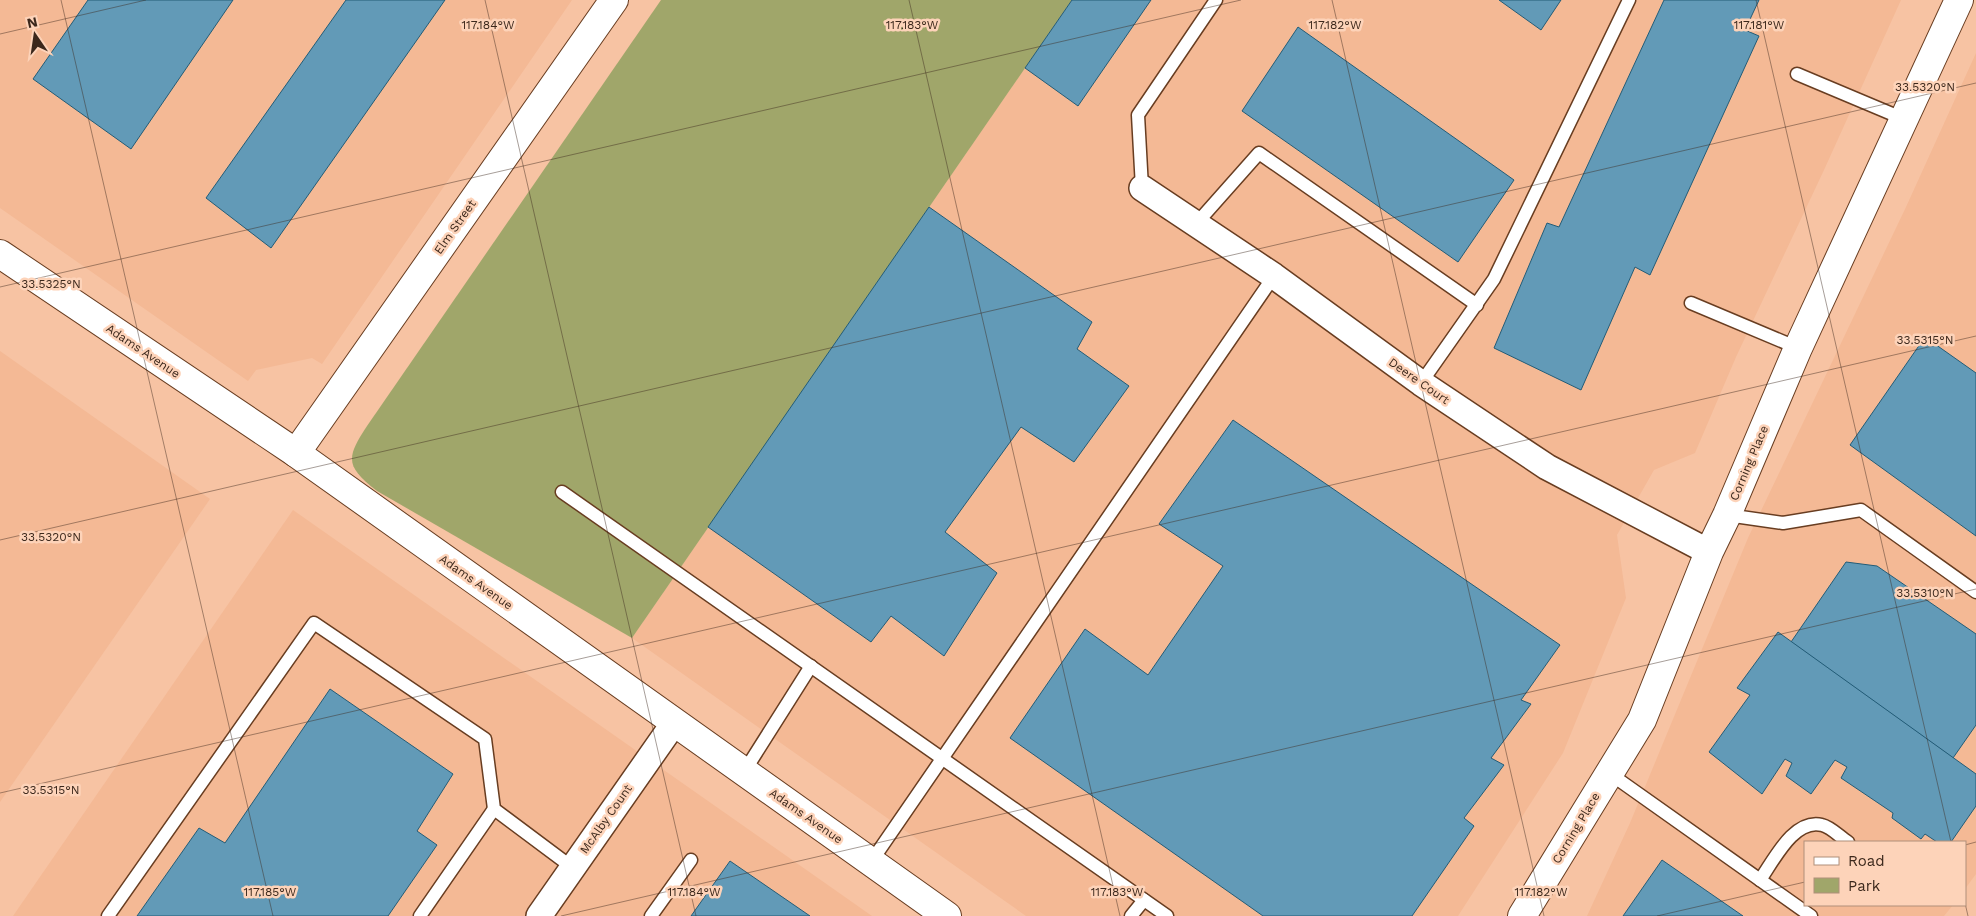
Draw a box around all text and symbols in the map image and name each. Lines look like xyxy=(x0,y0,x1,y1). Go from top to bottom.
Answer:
north arrow xyxy=(10,10,60,60)
text: N xyxy=(25,13,39,31)
text: 117.184°W xyxy=(461,18,515,32)
text: 117.183°W xyxy=(886,18,939,32)
text: 117.182°W xyxy=(1309,18,1362,32)
text: 117.181°W xyxy=(1734,18,1785,32)
text: 33.5320°N xyxy=(1895,80,1955,94)
street label: Elm Street xyxy=(431,197,479,257)
text: 33.5325°N xyxy=(21,277,81,291)
street label: Adams Avenue xyxy=(103,321,183,381)
text: 33.5315°N xyxy=(1896,333,1954,347)
street label: Deere Court xyxy=(1386,355,1452,407)
street label: Corning Place xyxy=(1727,423,1771,503)
text: 33.5320°N xyxy=(21,530,81,544)
street label: Adams Avenue xyxy=(437,552,515,612)
text: 33.5310°N xyxy=(1896,586,1954,600)
street label: McAlby Count xyxy=(577,782,635,856)
text: 33.5315°N xyxy=(22,783,80,797)
street label: Adams Avenue xyxy=(767,786,845,846)
street label: Corning Place xyxy=(1549,790,1603,866)
legend xyxy=(1804,841,1966,906)
text: Road xyxy=(1848,852,1885,870)
text: Park xyxy=(1848,877,1881,895)
text: 117.185°W xyxy=(244,885,297,899)
text: 117.184°W xyxy=(667,885,721,899)
text: 117.183°W xyxy=(1091,885,1144,899)
text: 117.182°W xyxy=(1515,885,1568,899)

